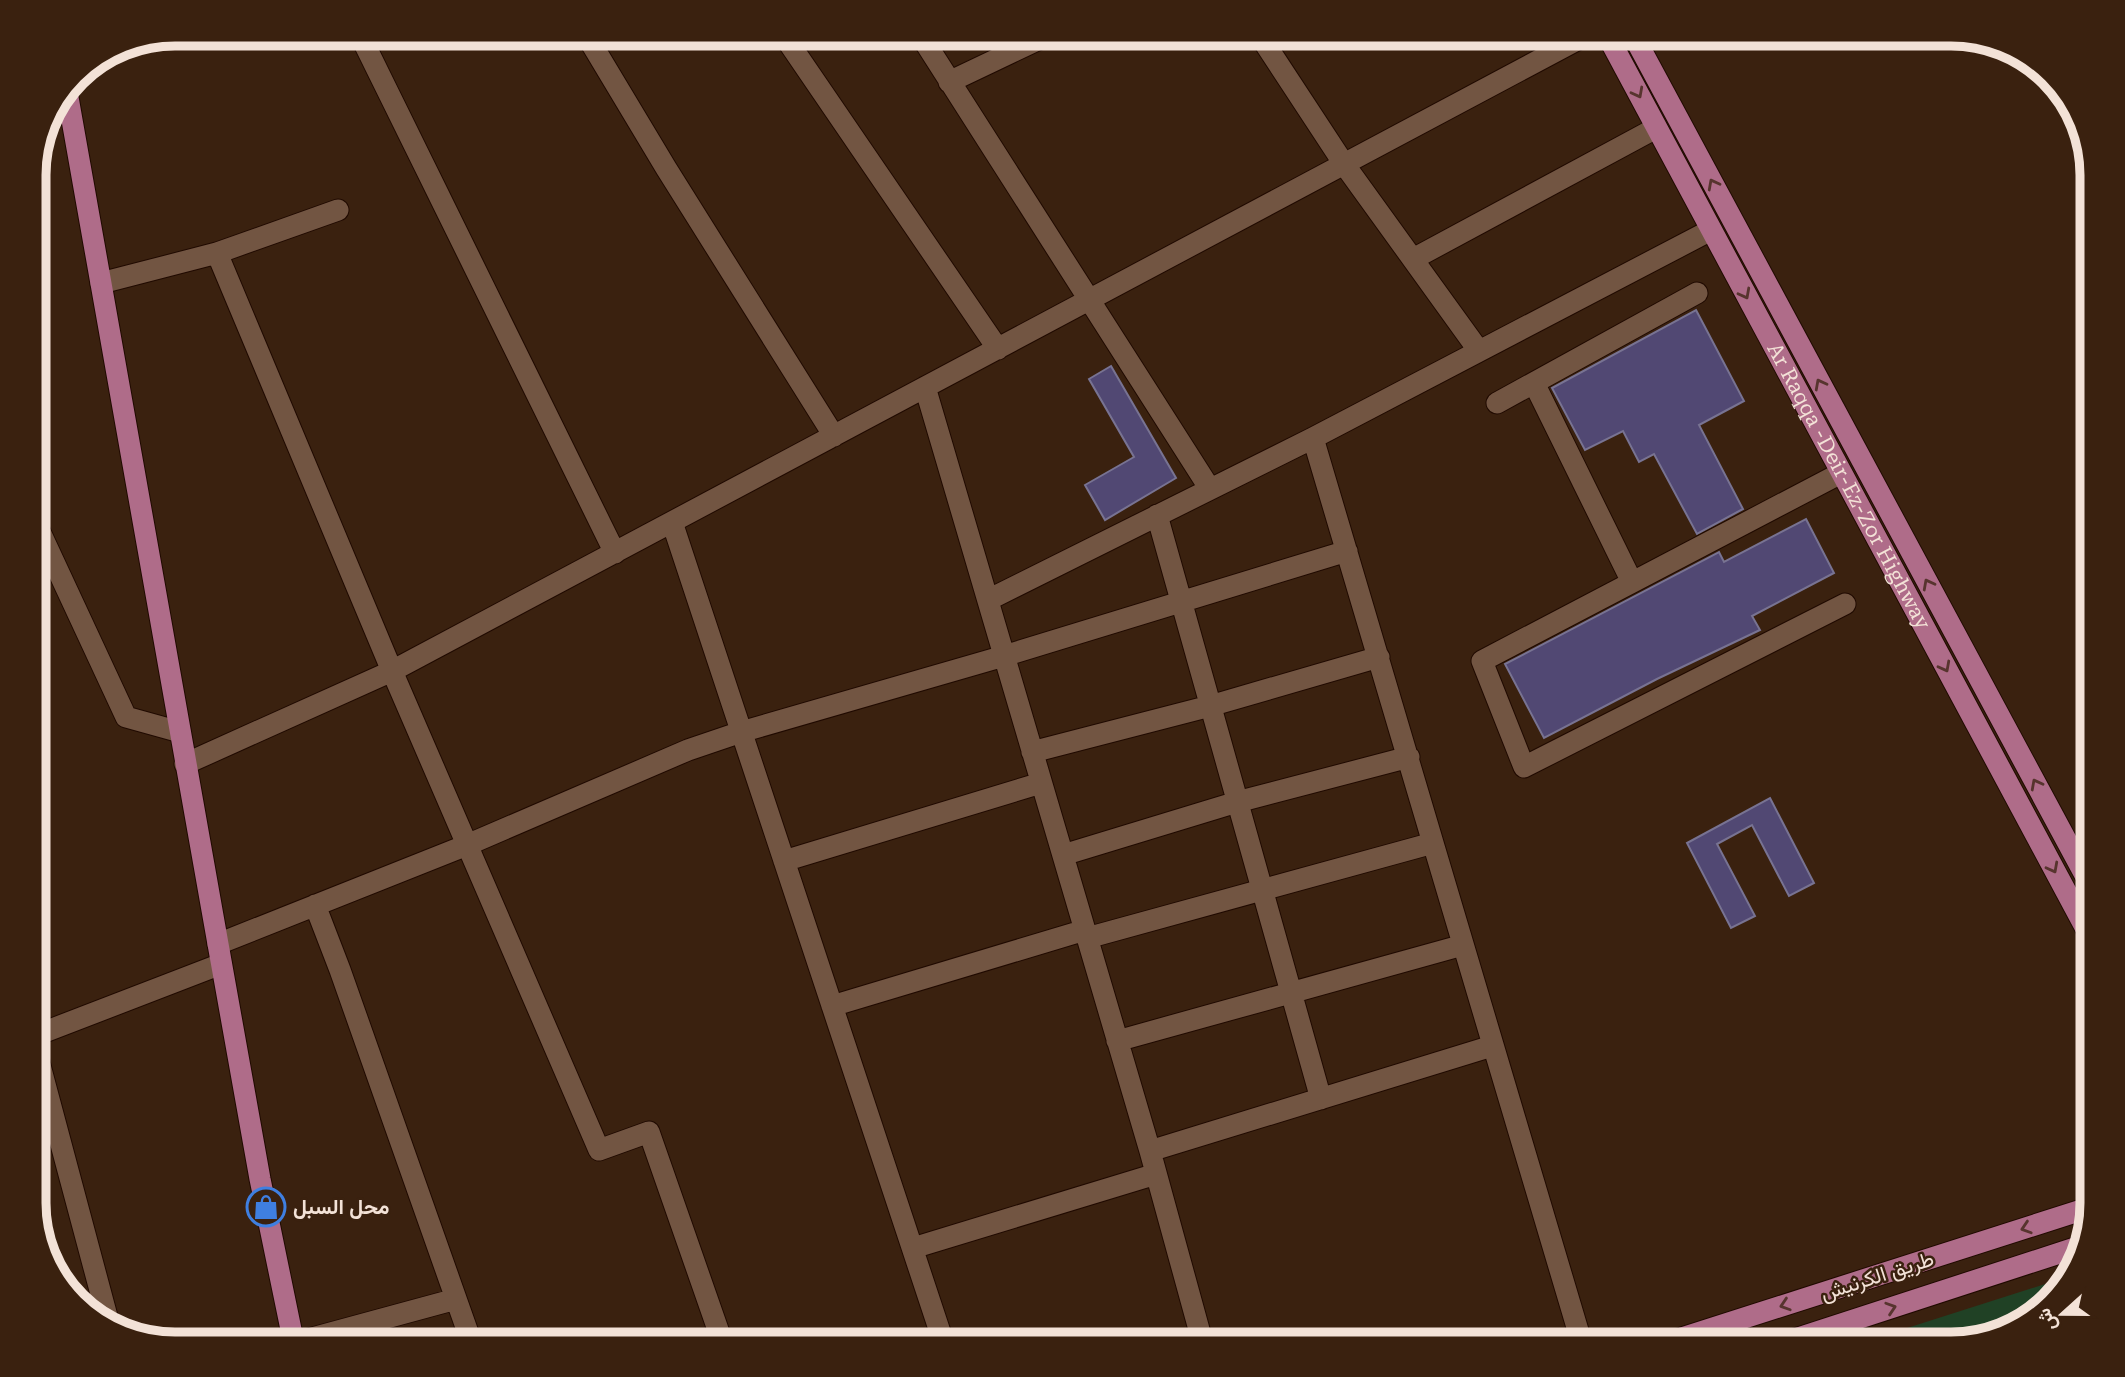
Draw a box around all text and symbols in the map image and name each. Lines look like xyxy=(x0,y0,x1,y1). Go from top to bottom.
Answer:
one-way arrow xyxy=(1630,86,1643,99)
one-way arrow xyxy=(1707,178,1721,191)
one-way arrow xyxy=(1737,287,1751,299)
street label: Ar Raqqa -Deir-Ez-Zor Highway xyxy=(1762,339,1936,634)
one-way arrow xyxy=(1815,379,1829,391)
one-way arrow xyxy=(1923,579,1936,591)
one-way arrow xyxy=(1937,660,1951,672)
one-way arrow xyxy=(2031,779,2044,792)
one-way arrow xyxy=(2045,860,2058,873)
shop icon: محل السبل xyxy=(245,1186,287,1228)
place label: محل السبل xyxy=(293,1195,389,1219)
one-way arrow xyxy=(2020,1220,2032,1234)
street label: طريق الكرنيش xyxy=(1817,1246,1937,1307)
north arrow xyxy=(2027,1279,2097,1349)
one-way arrow xyxy=(1780,1296,1792,1311)
one-way arrow xyxy=(1885,1301,1897,1316)
text: ش xyxy=(2032,1305,2061,1335)

